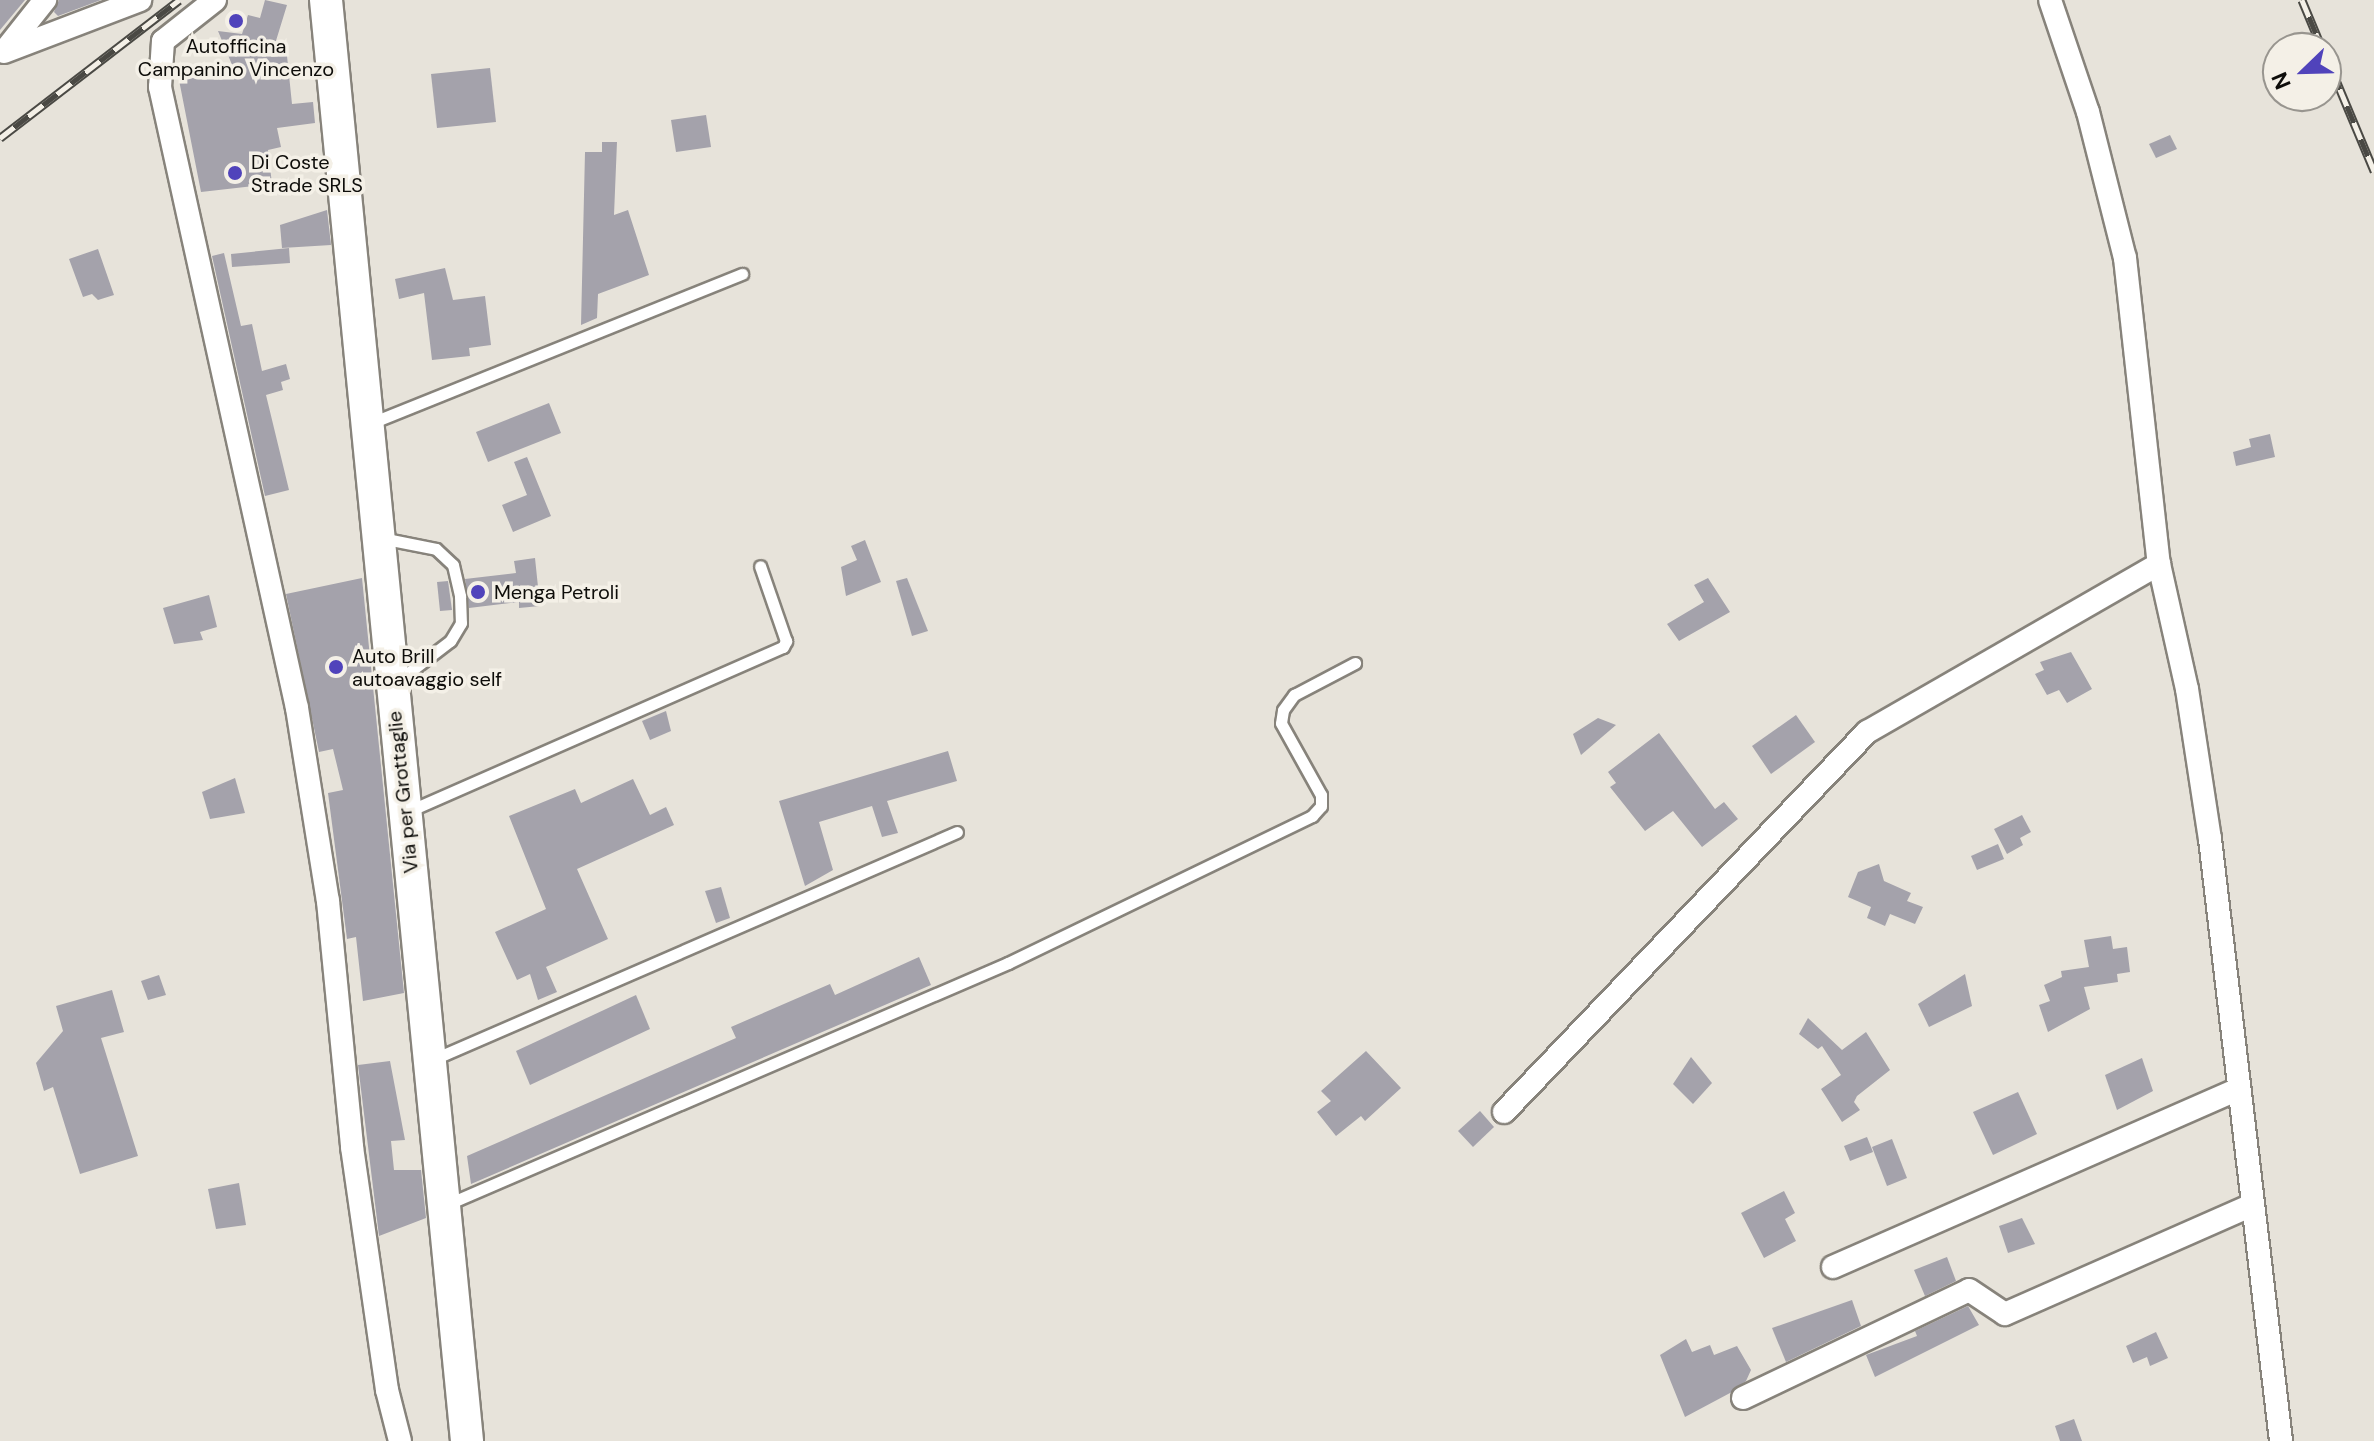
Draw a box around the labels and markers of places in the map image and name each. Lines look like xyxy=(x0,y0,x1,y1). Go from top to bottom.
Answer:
marker: Autofficina Campanino Vincenzo xyxy=(227,12,245,30)
place label: Autofficina Campanino Vincenzo xyxy=(138,34,334,81)
place label: Di Coste Strade SRLS xyxy=(251,150,363,197)
marker: Di Coste Strade SRLS xyxy=(226,164,244,182)
place label: Menga Petroli xyxy=(494,580,619,604)
marker: Menga Petroli xyxy=(469,583,487,601)
place label: Auto Brill autoavaggio self xyxy=(352,644,502,691)
marker: Auto Brill autoavaggio self xyxy=(327,658,345,676)

